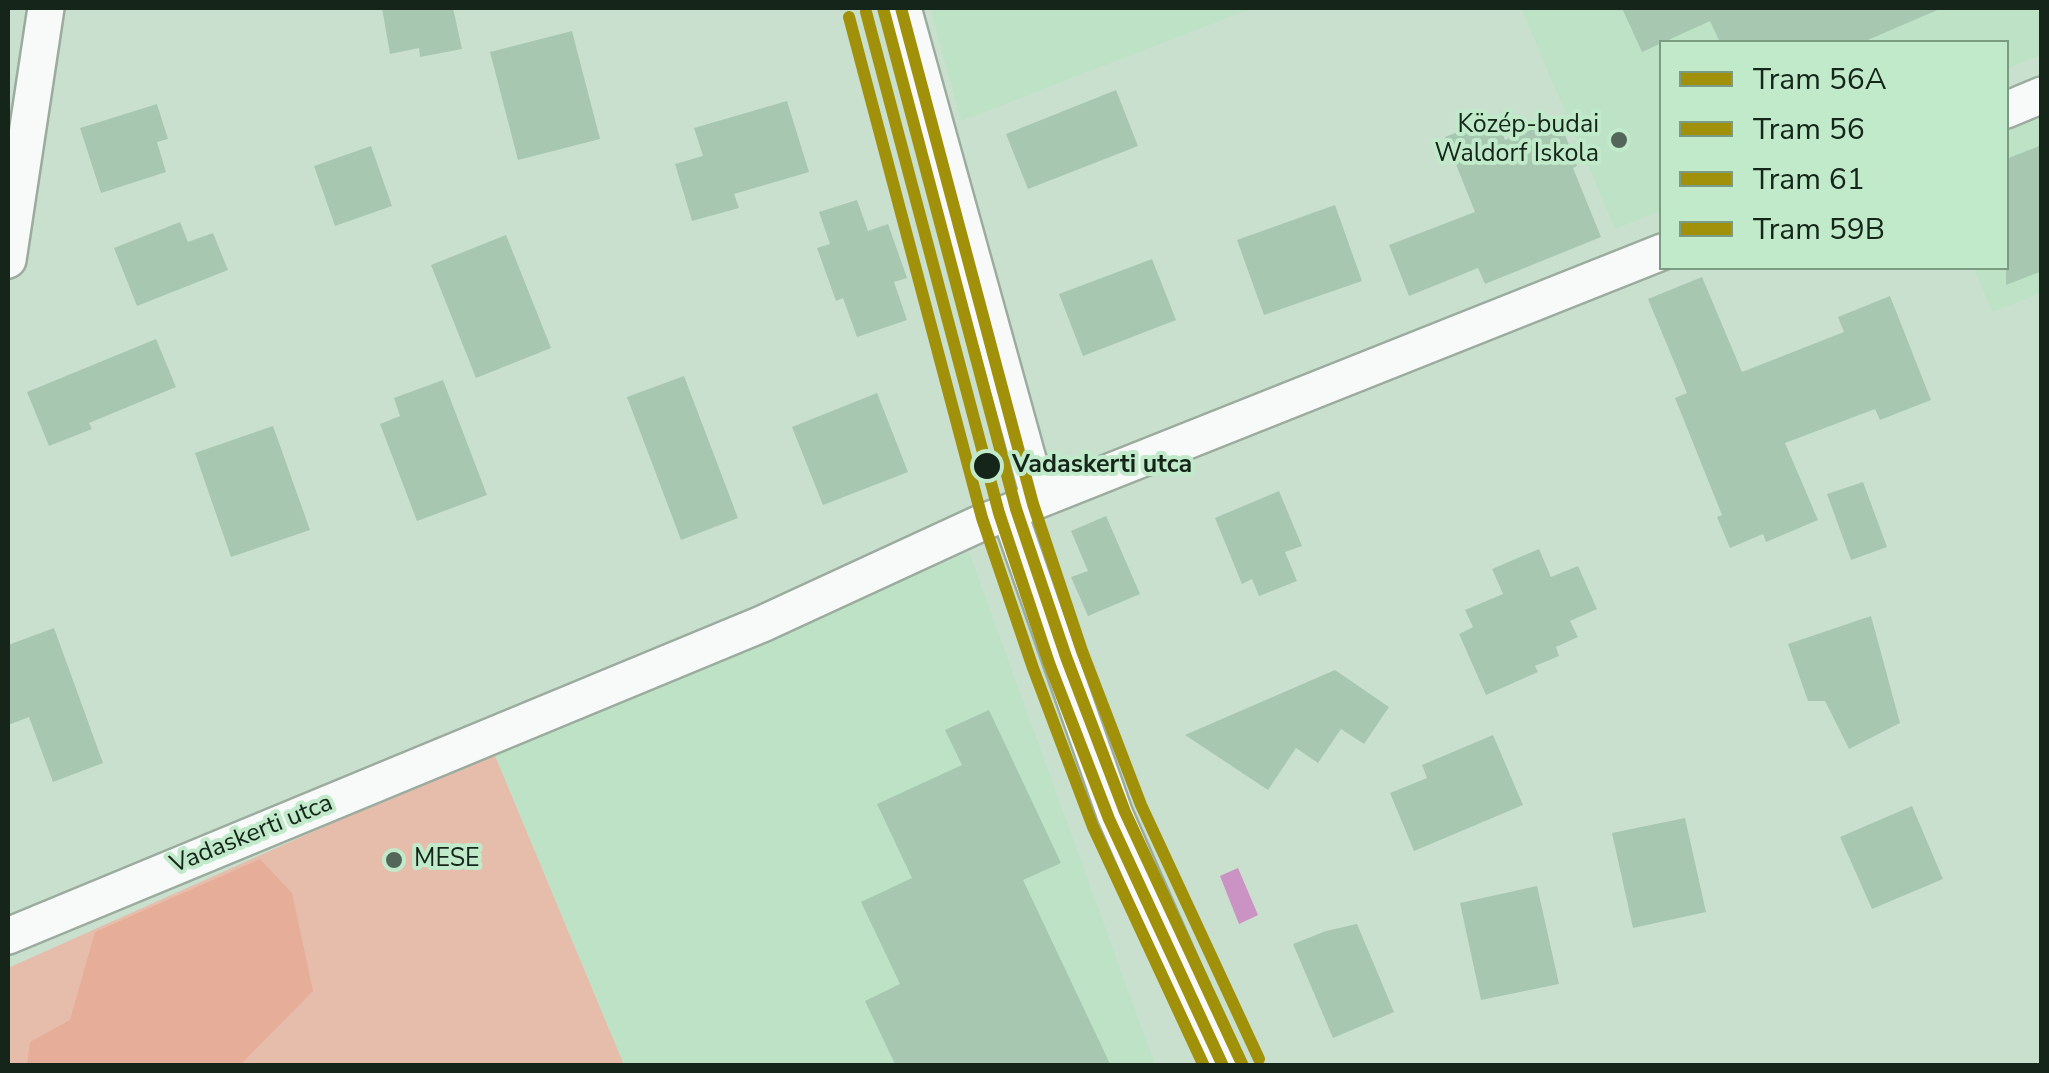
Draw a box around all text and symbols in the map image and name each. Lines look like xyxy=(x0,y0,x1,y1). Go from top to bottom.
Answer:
legend xyxy=(1659,40,2009,270)
text: Tram 56A xyxy=(1753,59,1887,100)
text: Tram 56 xyxy=(1753,109,1865,150)
place label: Közép-budai Waldorf Iskola xyxy=(1434,111,1599,170)
marker: Közép-budai Waldorf Iskola xyxy=(1608,129,1630,151)
text: Tram 61 xyxy=(1753,159,1865,200)
text: Tram 59B xyxy=(1753,209,1885,250)
marker: Vadaskerti utca xyxy=(971,450,1003,482)
place label: Vadaskerti utca xyxy=(1012,451,1192,481)
street label: Vadaskerti utca xyxy=(166,789,338,881)
place label: MESE xyxy=(414,845,480,875)
marker: MESE xyxy=(383,849,405,871)

